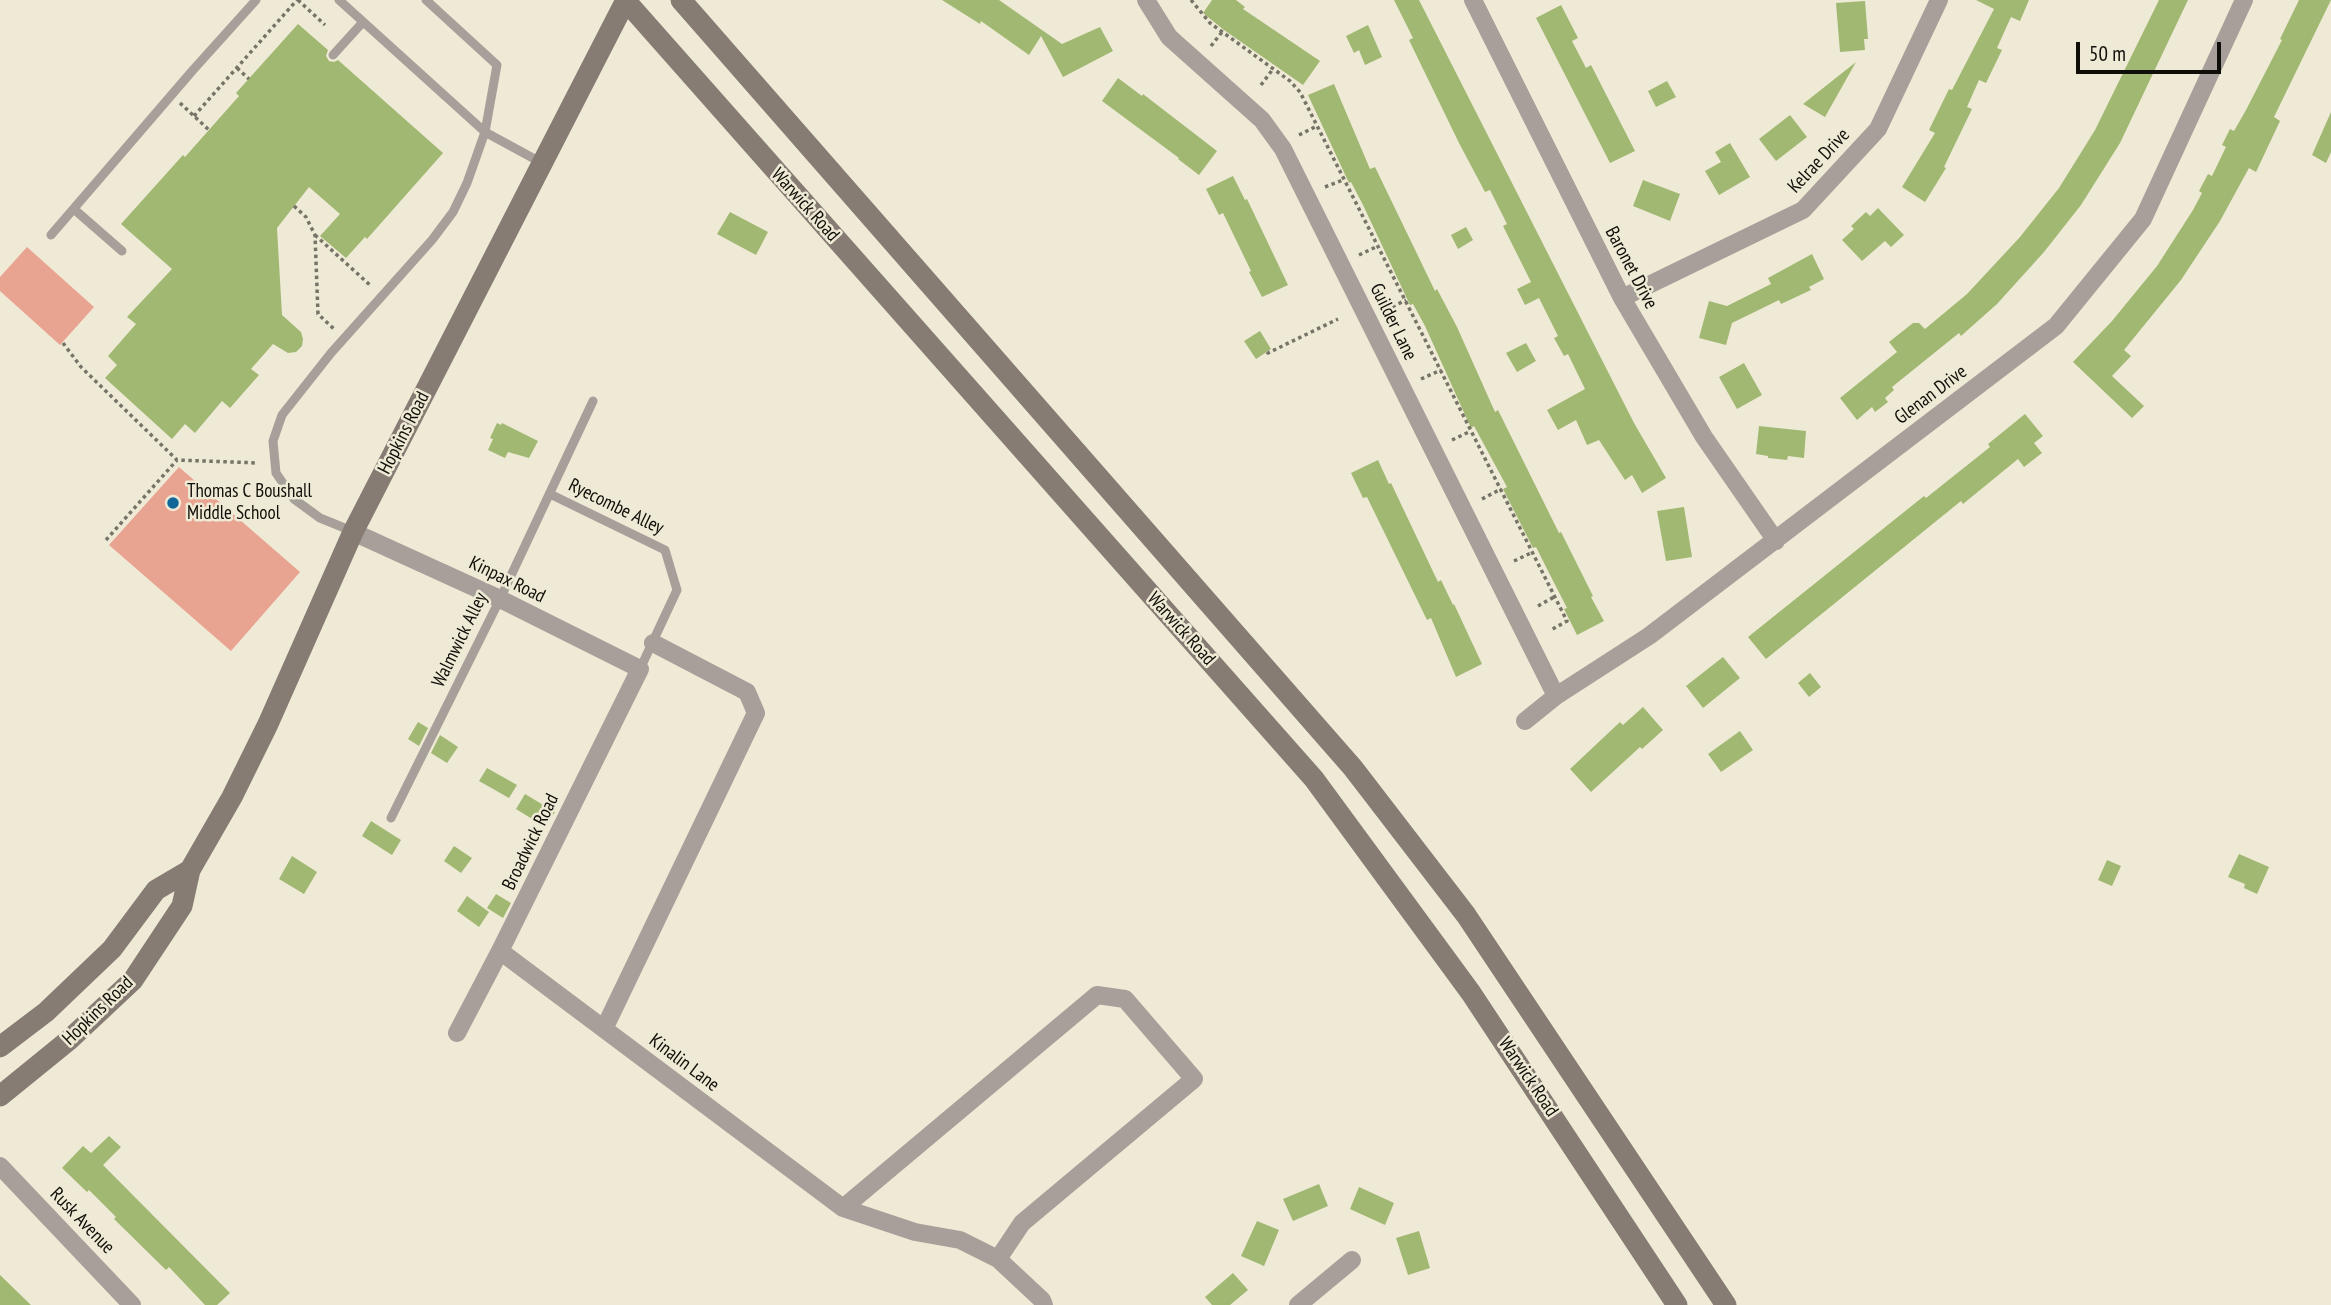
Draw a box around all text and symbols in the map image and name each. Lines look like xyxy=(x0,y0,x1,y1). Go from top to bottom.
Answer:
scale bar xyxy=(2079,28,2224,72)
text: 50 m xyxy=(2089,40,2126,67)
street label: Kelrae Drive xyxy=(1783,124,1855,198)
street label: Warwick Road xyxy=(766,164,844,246)
street label: Baronet Drive xyxy=(1600,223,1662,313)
street label: Guilder Lane xyxy=(1365,280,1421,364)
street label: Glenan Drive xyxy=(1890,360,1972,430)
street label: Hopkins Road xyxy=(374,388,434,478)
street label: Ryecombe Alley xyxy=(565,474,667,540)
place label: Thomas C Boushall Middle School xyxy=(187,481,312,525)
marker: Thomas C Boushall Middle School xyxy=(165,495,181,511)
street label: Kinpax Road xyxy=(465,552,549,608)
street label: Warwick Road xyxy=(1142,588,1220,670)
street label: Walmwick Alley xyxy=(427,589,493,691)
street label: Broadwick Road xyxy=(498,790,564,894)
street label: Hopkins Road xyxy=(58,972,138,1050)
street label: Kinalin Lane xyxy=(644,1029,724,1097)
street label: Warwick Road xyxy=(1493,1033,1563,1121)
street label: Rusk Avenue xyxy=(45,1183,119,1259)

